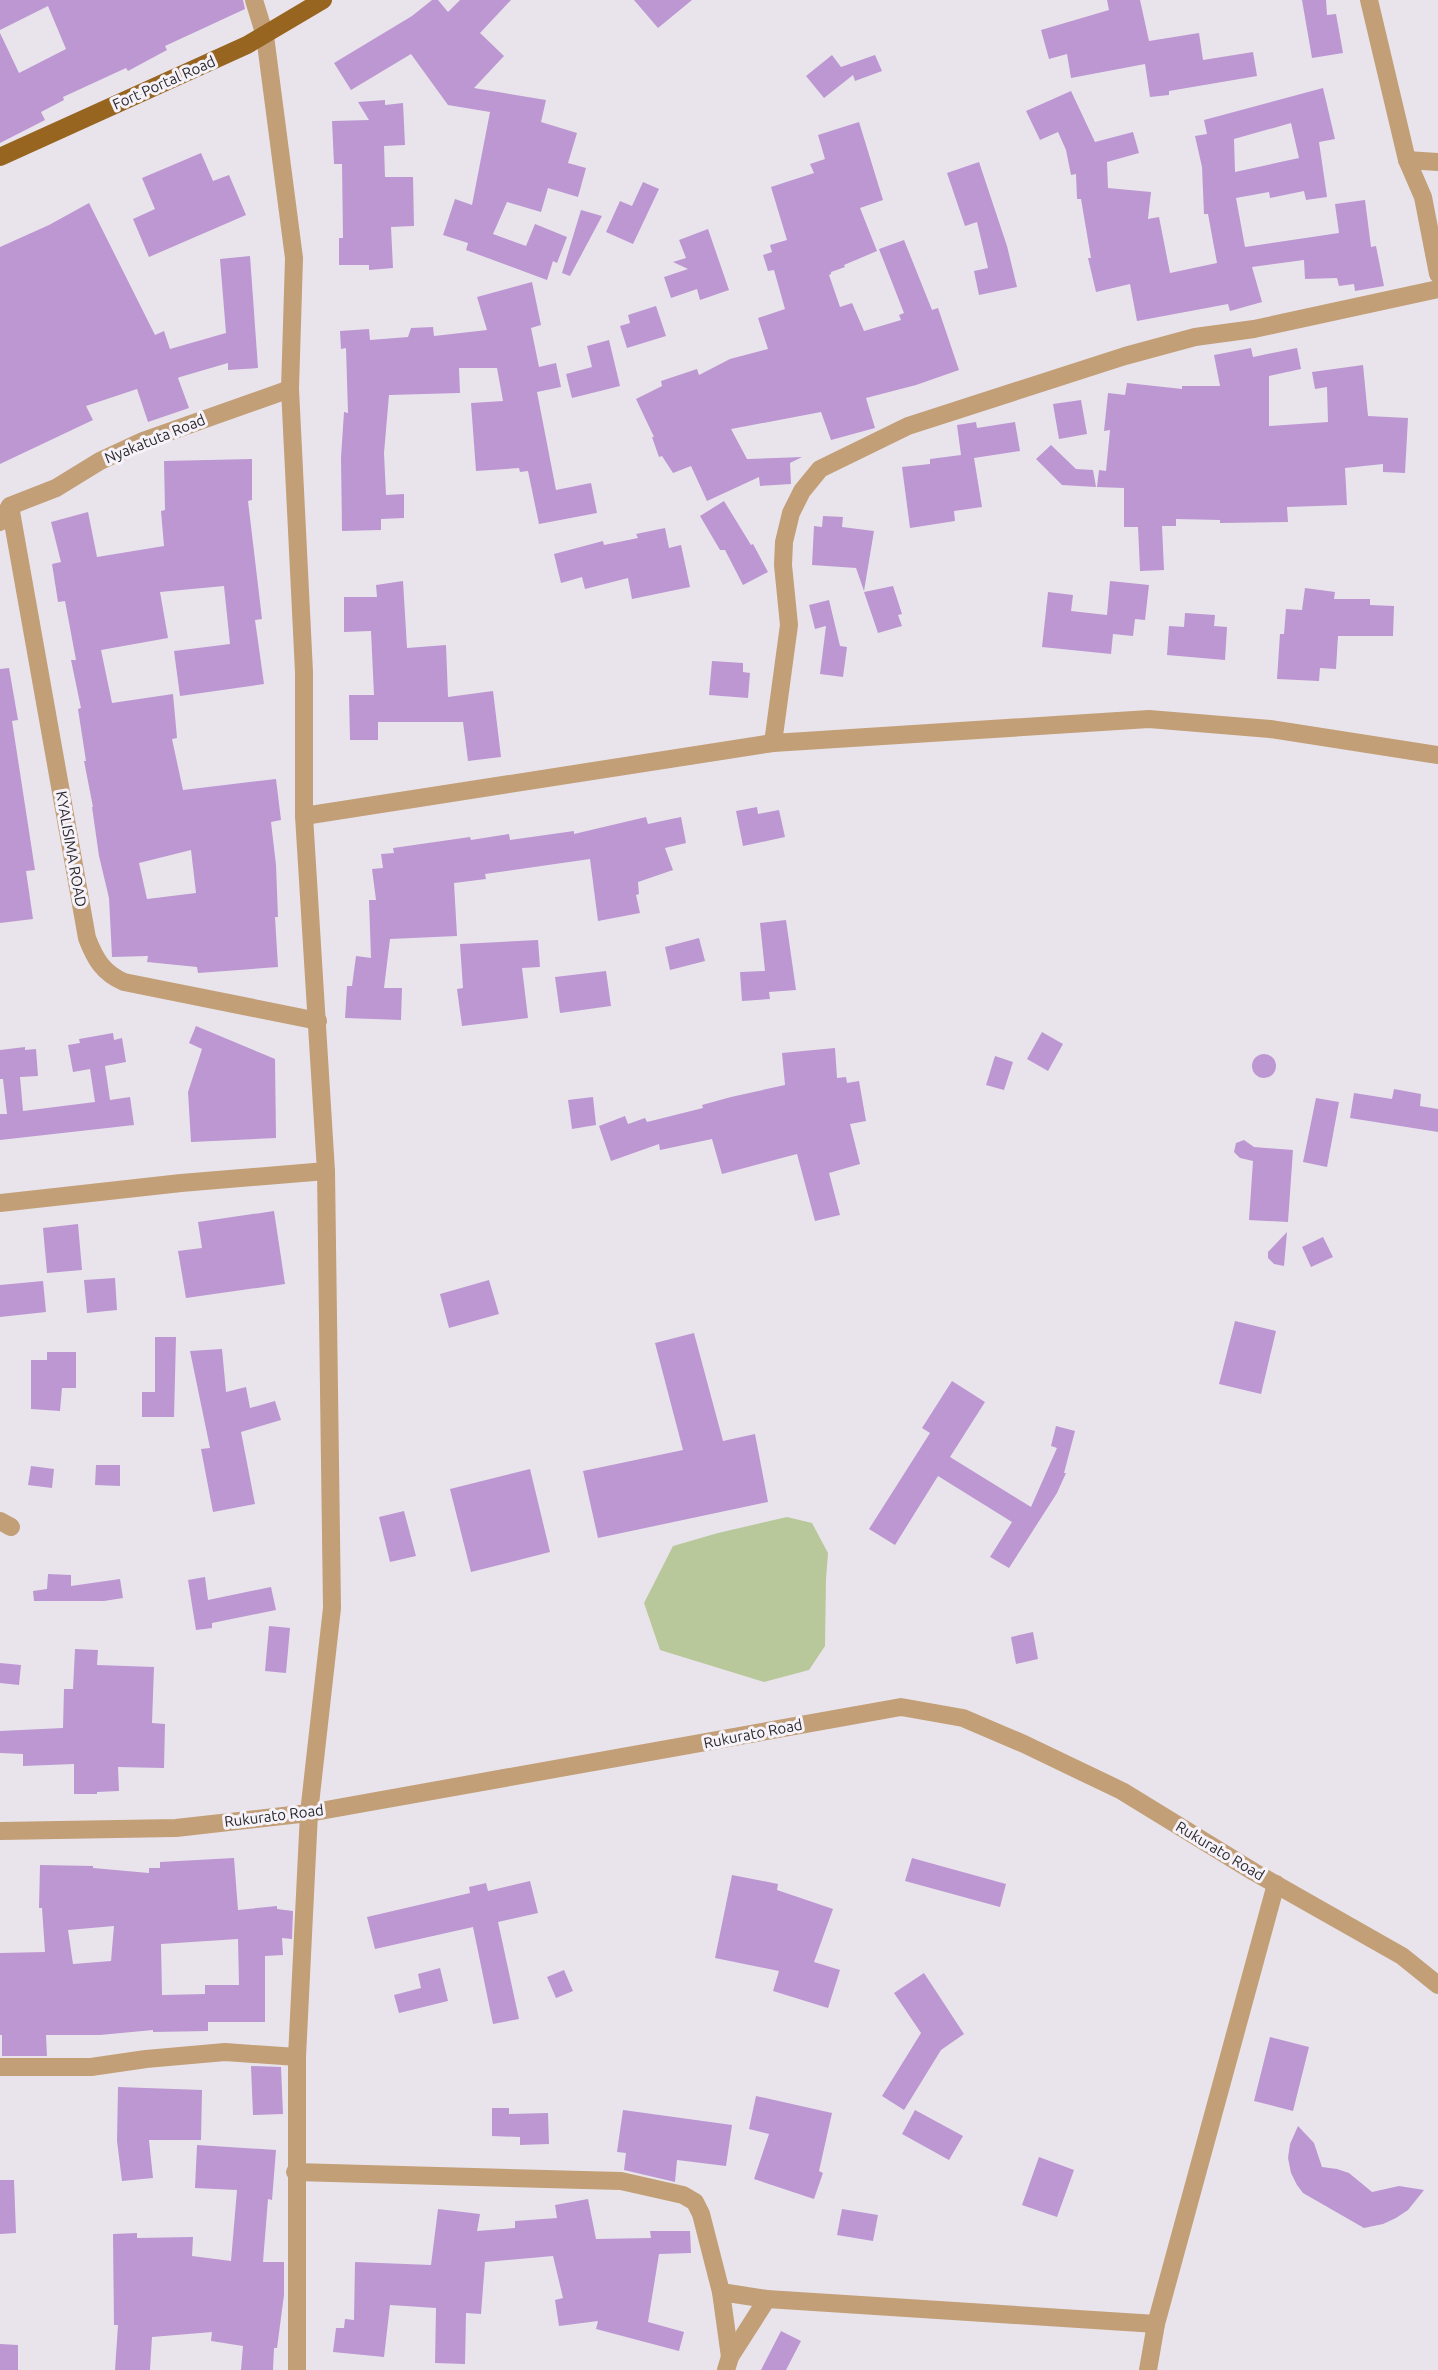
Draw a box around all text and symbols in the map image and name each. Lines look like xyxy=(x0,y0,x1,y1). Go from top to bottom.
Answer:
street label: Fort Portal Road xyxy=(110,52,218,113)
street label: Nyakatuta Road xyxy=(102,411,208,466)
street label: KYALISIMA ROAD xyxy=(53,790,90,908)
street label: Rukurato Road xyxy=(702,1716,804,1751)
street label: Rukurato Road xyxy=(223,1801,325,1830)
street label: Rukurato Road xyxy=(1173,1818,1268,1884)

